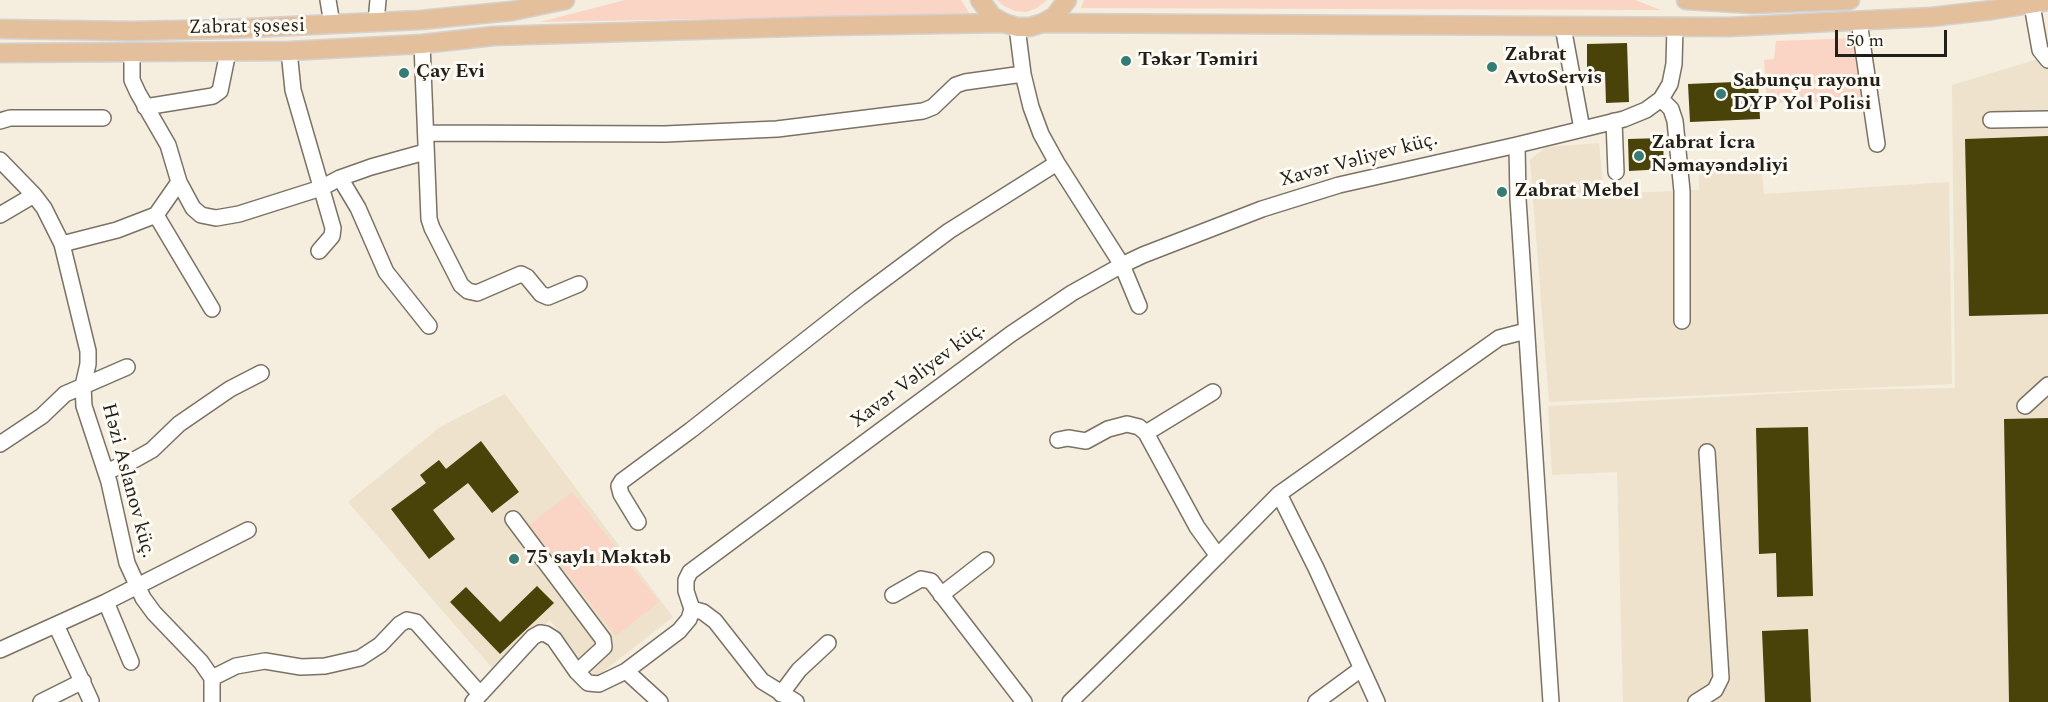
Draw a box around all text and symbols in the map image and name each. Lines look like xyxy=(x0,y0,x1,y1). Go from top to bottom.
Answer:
street label: Zabrat şosesi xyxy=(189,15,305,41)
scale bar xyxy=(1838,18,1950,56)
text: 50 m xyxy=(1846,27,1884,54)
place label: Zabrat AvtoServis xyxy=(1504,44,1602,91)
place label: Təkər Təmiri xyxy=(1138,49,1259,73)
marker: Təkər Təmiri xyxy=(1119,54,1133,68)
marker: Zabrat AvtoServis xyxy=(1485,60,1499,74)
place label: Çay Evi xyxy=(416,61,485,85)
marker: Çay Evi xyxy=(397,66,411,80)
place label: Sabunçu rayonu DYP Yol Polisi xyxy=(1733,70,1881,117)
marker: Sabunçu rayonu DYP Yol Polisi xyxy=(1714,87,1728,101)
street label: Xavər Vəliyev küç. xyxy=(1277,128,1441,194)
place label: Zabrat İcra Nəmayəndəliyi xyxy=(1651,132,1788,179)
marker: Zabrat İcra Nəmayəndəliyi xyxy=(1632,149,1646,163)
place label: Zabrat Mebel xyxy=(1514,180,1640,204)
marker: Zabrat Mebel xyxy=(1495,185,1509,199)
street label: Xavər Vəliyev küç. xyxy=(847,318,991,434)
street label: Həzi Aslanov küç. xyxy=(95,401,159,561)
place label: 75 saylı Məktəb xyxy=(526,547,671,571)
marker: 75 saylı Məktəb xyxy=(507,552,521,566)

